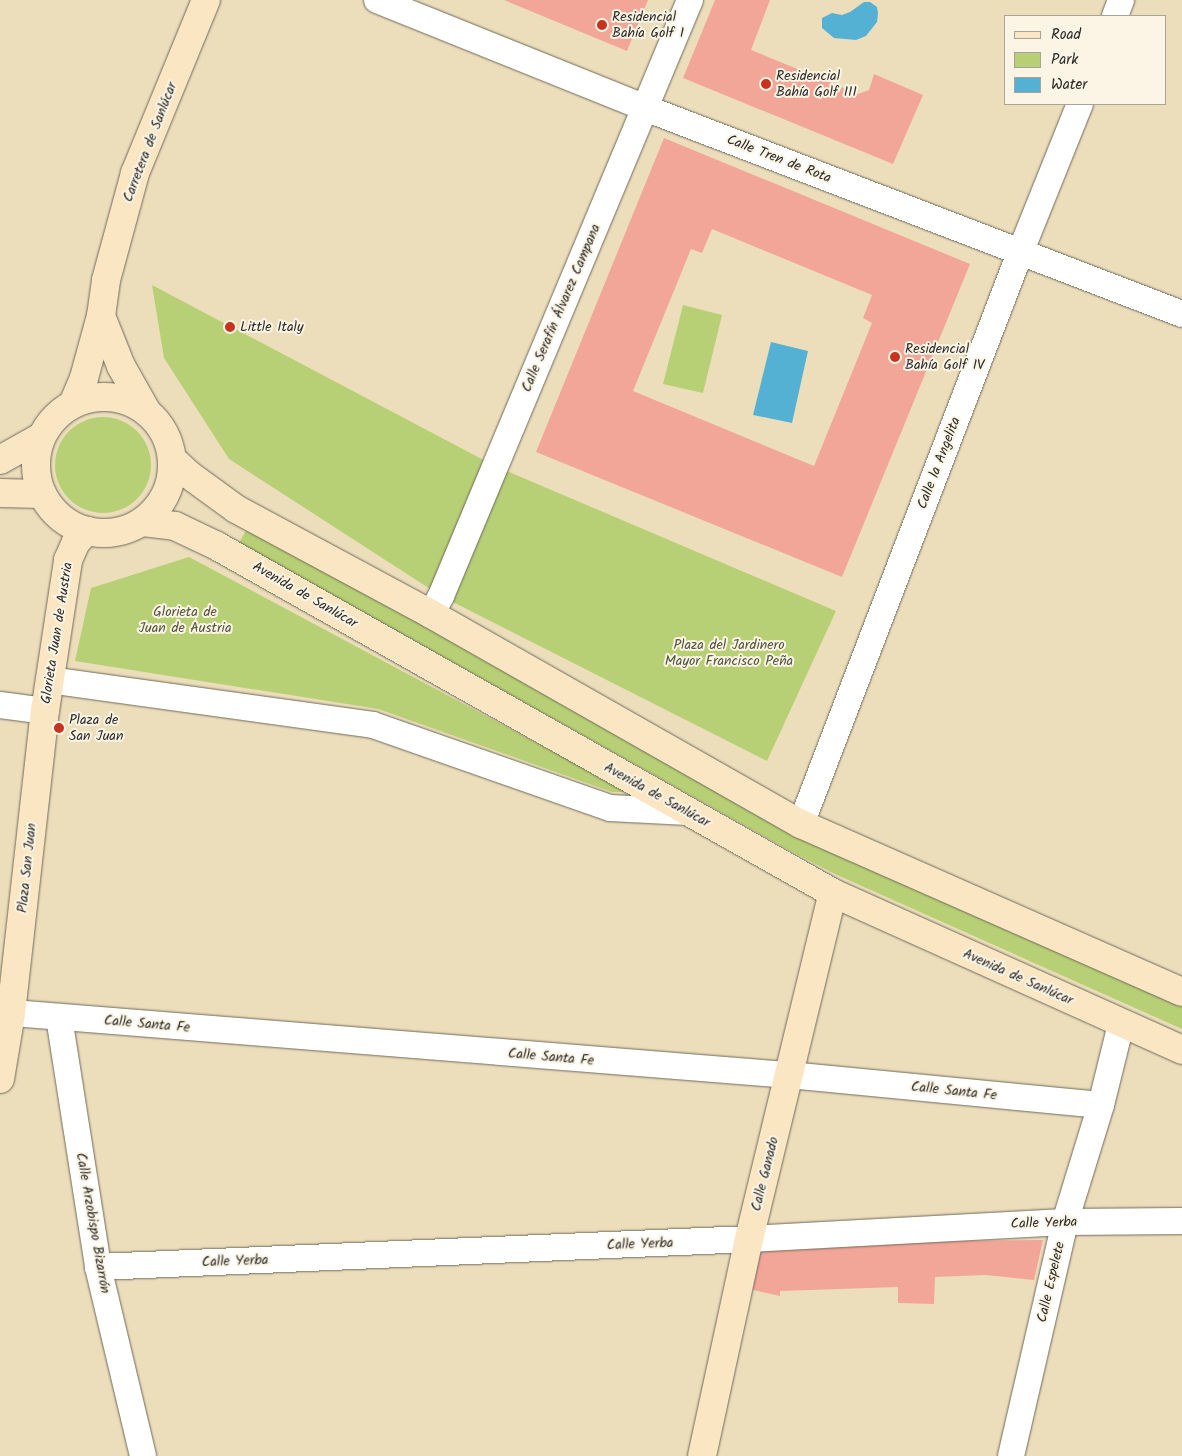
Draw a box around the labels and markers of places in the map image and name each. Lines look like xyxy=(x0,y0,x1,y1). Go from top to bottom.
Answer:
place label: Residencial Bahía Golf I xyxy=(612,9,684,41)
marker: Residencial Bahía Golf I xyxy=(596,19,608,31)
place label: Residencial Bahía Golf III xyxy=(776,68,857,100)
marker: Residencial Bahía Golf III xyxy=(760,78,772,90)
place label: Little Italy xyxy=(240,319,303,335)
marker: Little Italy xyxy=(224,321,236,333)
place label: Residencial Bahía Golf IV xyxy=(905,341,984,374)
marker: Residencial Bahía Golf IV xyxy=(889,351,901,363)
place label: Plaza de San Juan xyxy=(69,712,123,744)
marker: Plaza de San Juan xyxy=(53,722,65,734)

